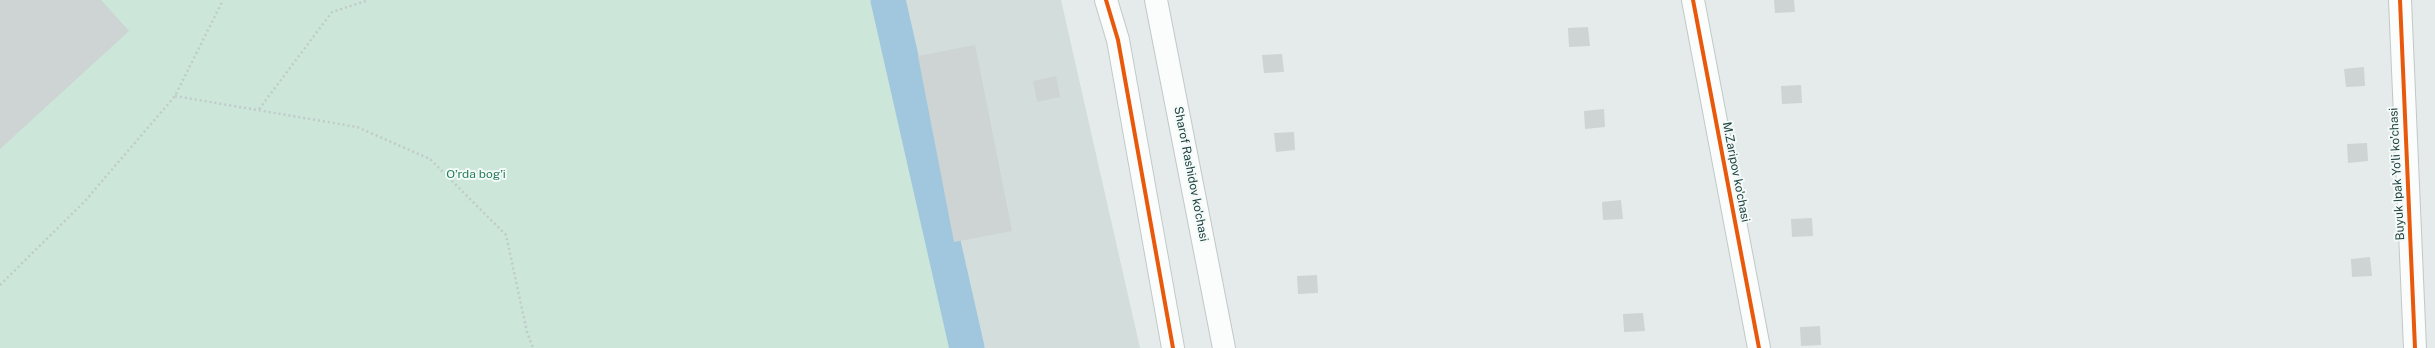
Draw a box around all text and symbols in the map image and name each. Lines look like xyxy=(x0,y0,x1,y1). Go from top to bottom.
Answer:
street label: Sharof Rashidov ko'chasi xyxy=(1171,105,1211,243)
street label: Buyuk Ipak Yo'li ko'chasi xyxy=(2386,107,2408,241)
street label: M.Zaripov ko'chasi xyxy=(1719,121,1753,223)
park label: O’rda bog’i xyxy=(446,167,506,181)

